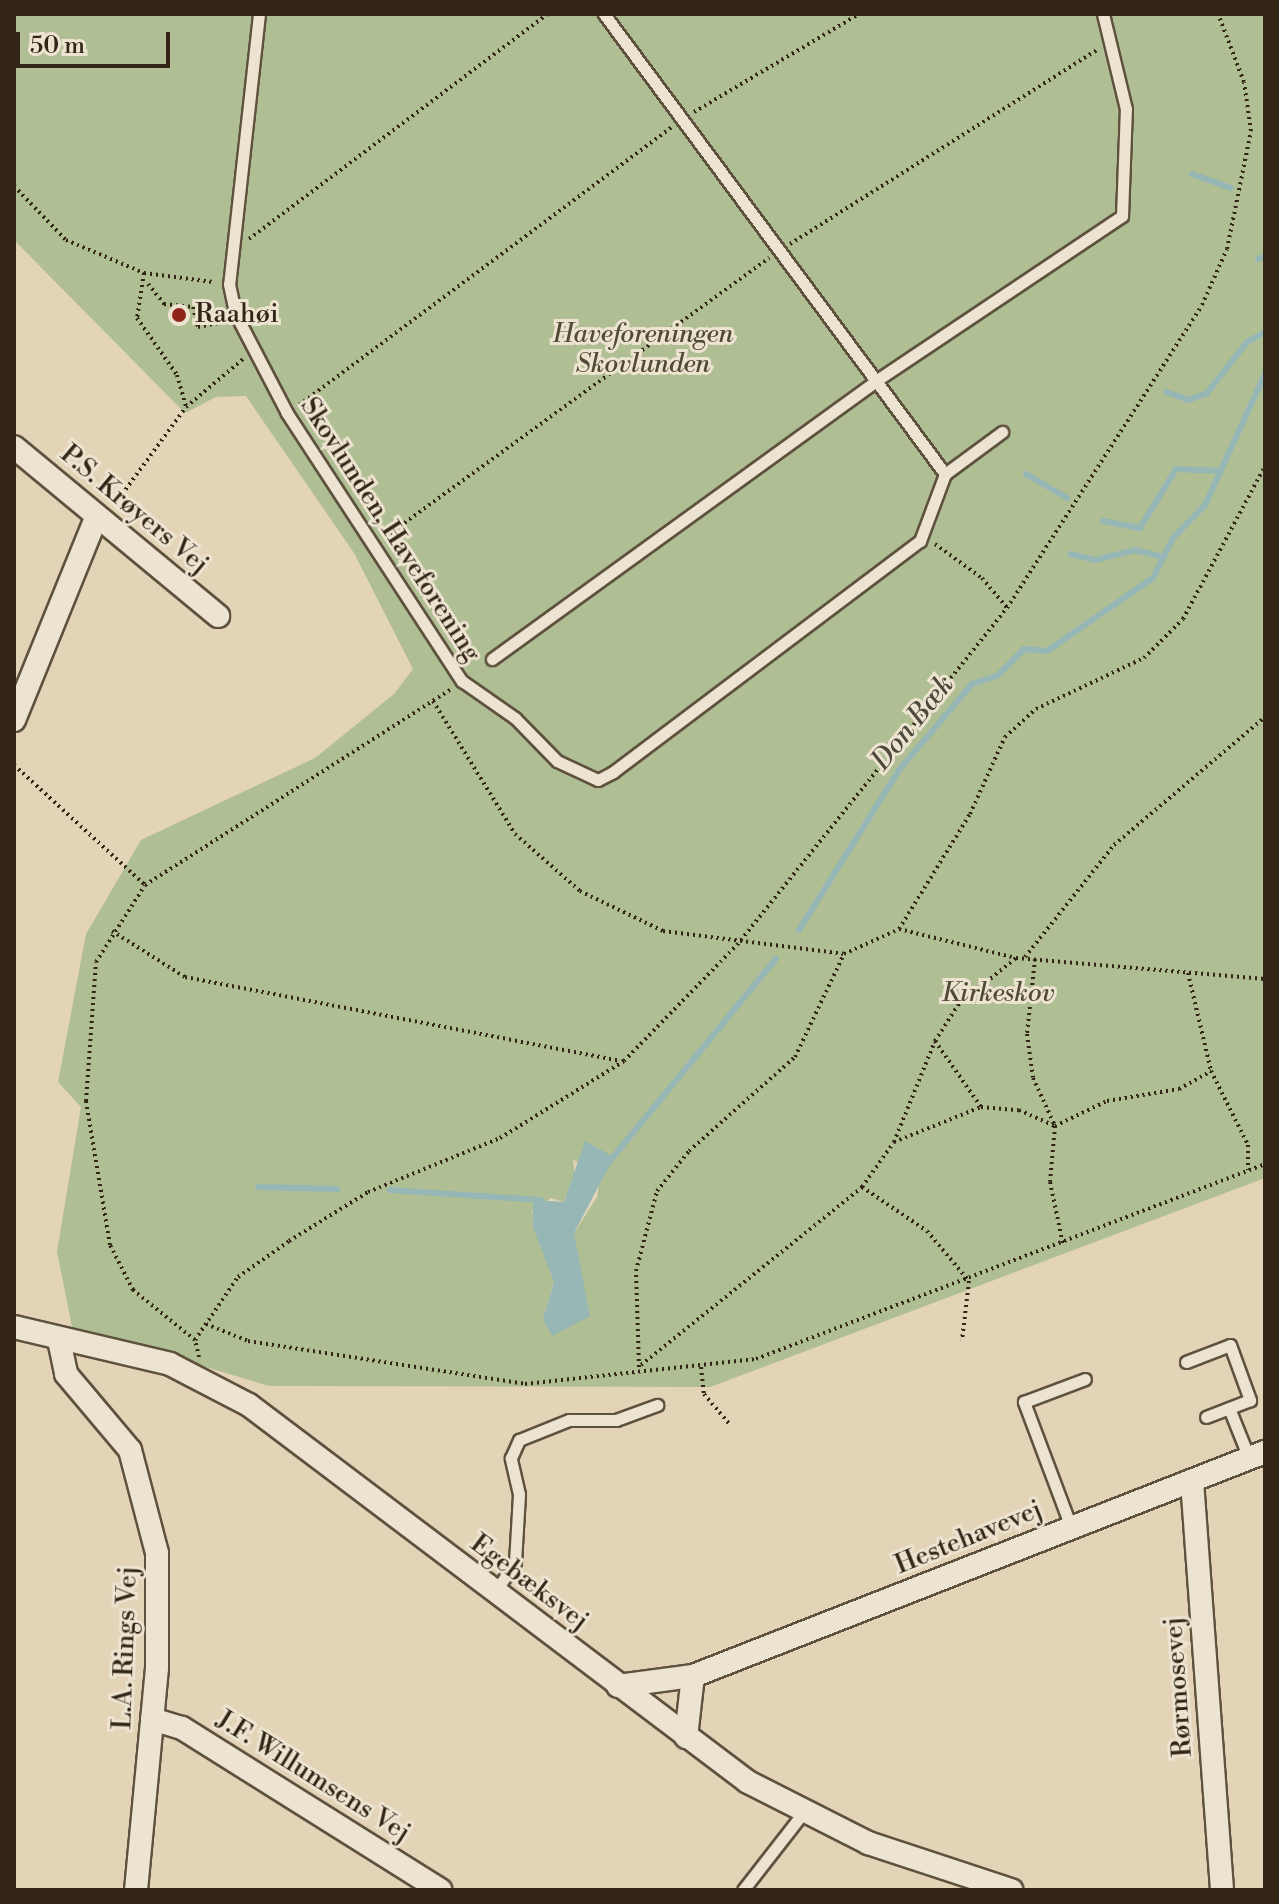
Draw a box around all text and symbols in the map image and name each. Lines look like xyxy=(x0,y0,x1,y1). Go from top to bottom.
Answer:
scale bar xyxy=(20,16,174,66)
text: 50 m xyxy=(30,31,85,61)
place label: Raahøi xyxy=(195,299,279,331)
marker: Raahøi xyxy=(170,306,188,324)
park label: Haveforeningen Skovlunden xyxy=(553,319,733,380)
street label: Skovlunden, Haveforening xyxy=(293,392,487,668)
street label: P.S. Krøyers Vej xyxy=(54,439,214,581)
water label: Don Bæk xyxy=(864,669,962,777)
park label: Kirkeskov xyxy=(941,978,1055,1010)
street label: Hestehavevej xyxy=(891,1494,1047,1582)
street label: Egebæksvej xyxy=(464,1529,594,1637)
street label: L.A. Rings Vej xyxy=(108,1566,144,1730)
street label: Rørmosevej xyxy=(1159,1616,1199,1758)
street label: J.F. Willumsens Vej xyxy=(210,1705,416,1849)

